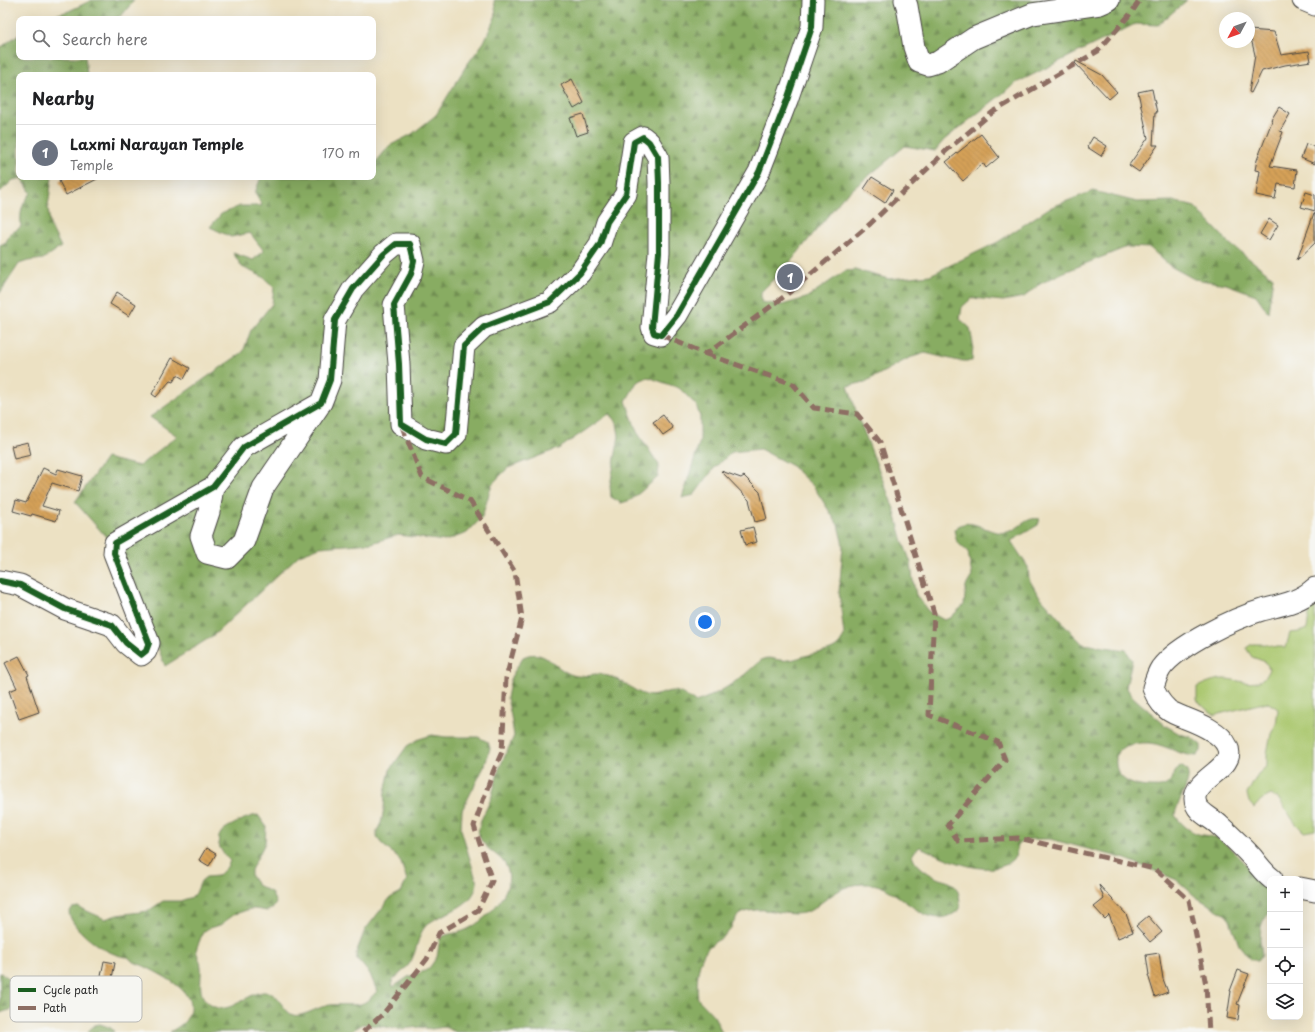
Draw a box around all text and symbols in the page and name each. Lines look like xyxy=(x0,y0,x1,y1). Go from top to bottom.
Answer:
north arrow xyxy=(1219,12,1255,48)
search box xyxy=(16,16,376,60)
icon: search xyxy=(30,27,52,49)
text: Search here xyxy=(62,27,148,50)
text: Nearby xyxy=(32,85,94,111)
text: Laxmi Narayan Temple xyxy=(70,132,244,155)
text: 1 xyxy=(42,143,48,162)
text: 170 m xyxy=(322,143,360,162)
text: Temple xyxy=(70,155,113,174)
pin: 1 xyxy=(777,262,803,292)
your location xyxy=(695,612,715,632)
map controls xyxy=(1267,876,1303,1020)
button: + xyxy=(1267,876,1303,912)
button: − xyxy=(1267,912,1303,948)
button: locate xyxy=(1267,948,1303,984)
legend xyxy=(10,976,142,1022)
text: Cycle path xyxy=(43,981,98,998)
button: layers xyxy=(1267,984,1303,1020)
text: Path xyxy=(43,999,67,1016)

